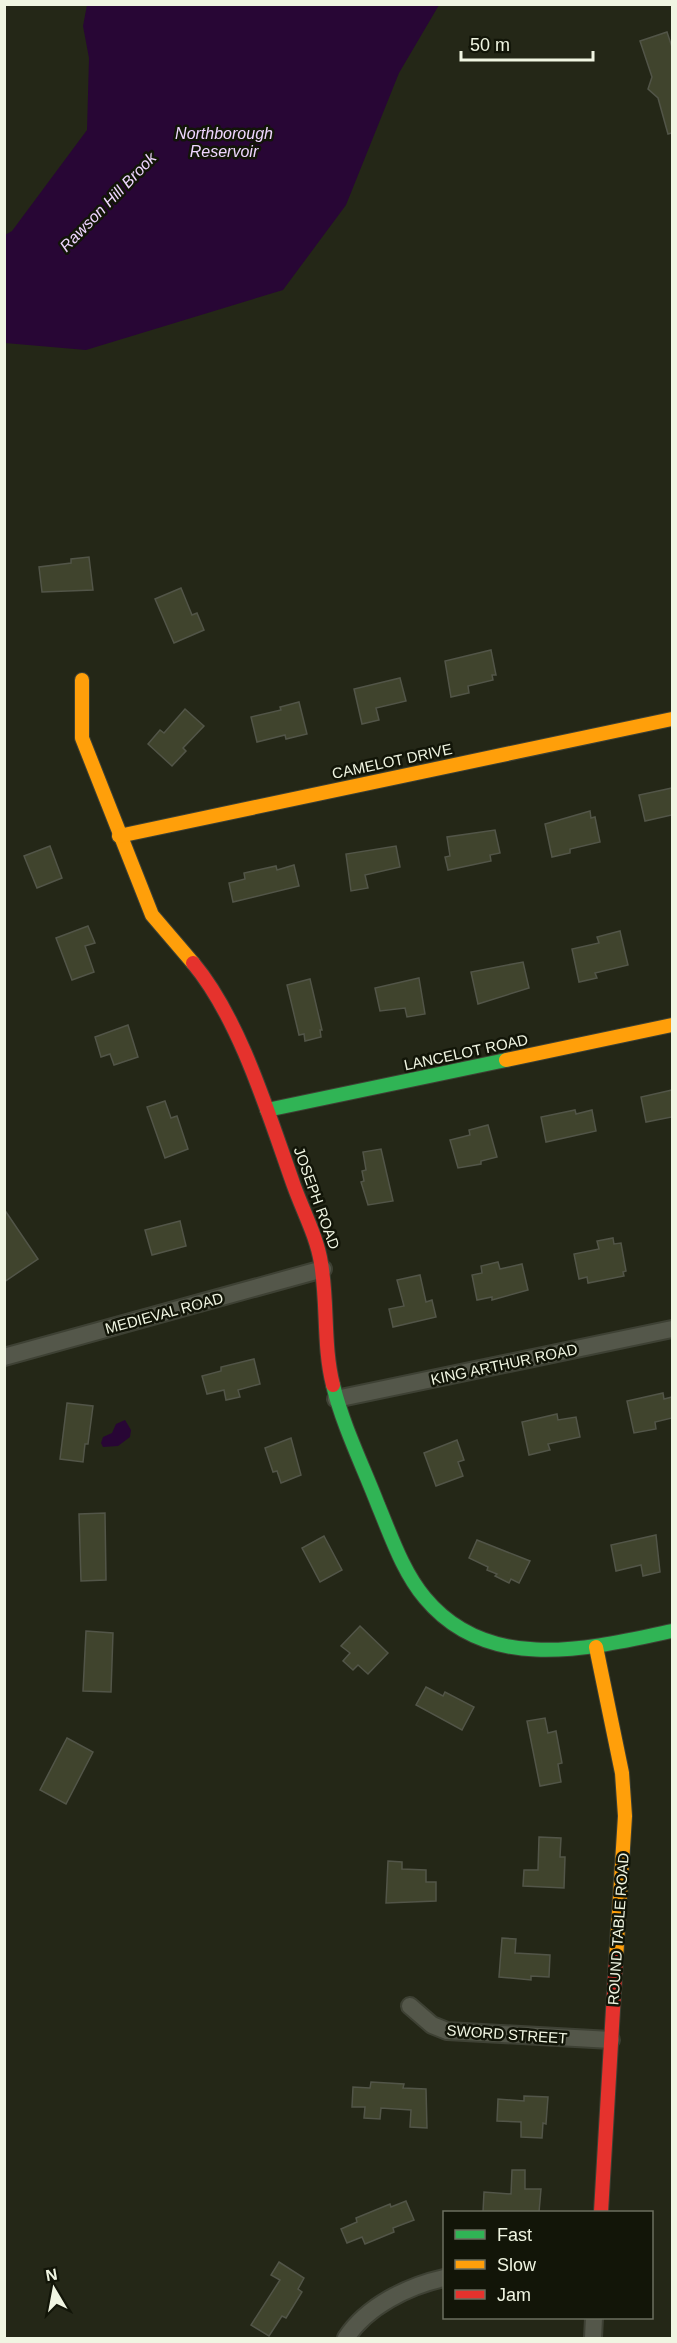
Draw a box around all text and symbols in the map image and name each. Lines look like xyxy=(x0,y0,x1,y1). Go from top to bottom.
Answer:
scale bar xyxy=(461,24,593,62)
text: 50 m xyxy=(470,35,510,55)
water label: Northborough Reservoir xyxy=(175,125,273,160)
water label: Rawson Hill Brook xyxy=(56,148,160,255)
street label: CAMELOT DRIVE xyxy=(330,740,454,782)
street label: LANCELOT ROAD xyxy=(402,1031,530,1073)
street label: JOSEPH ROAD xyxy=(291,1145,343,1252)
street label: MEDIEVAL ROAD xyxy=(103,1289,225,1337)
street label: KING ARTHUR ROAD xyxy=(429,1340,579,1388)
street label: ROUND TABLE ROAD xyxy=(604,1852,632,2006)
street label: SWORD STREET xyxy=(446,2021,568,2047)
legend xyxy=(443,2211,653,2319)
text: Fast xyxy=(497,2225,532,2245)
text: Slow xyxy=(497,2255,537,2275)
north arrow xyxy=(24,2259,84,2319)
text: N xyxy=(44,2265,59,2284)
text: Jam xyxy=(497,2285,531,2305)

